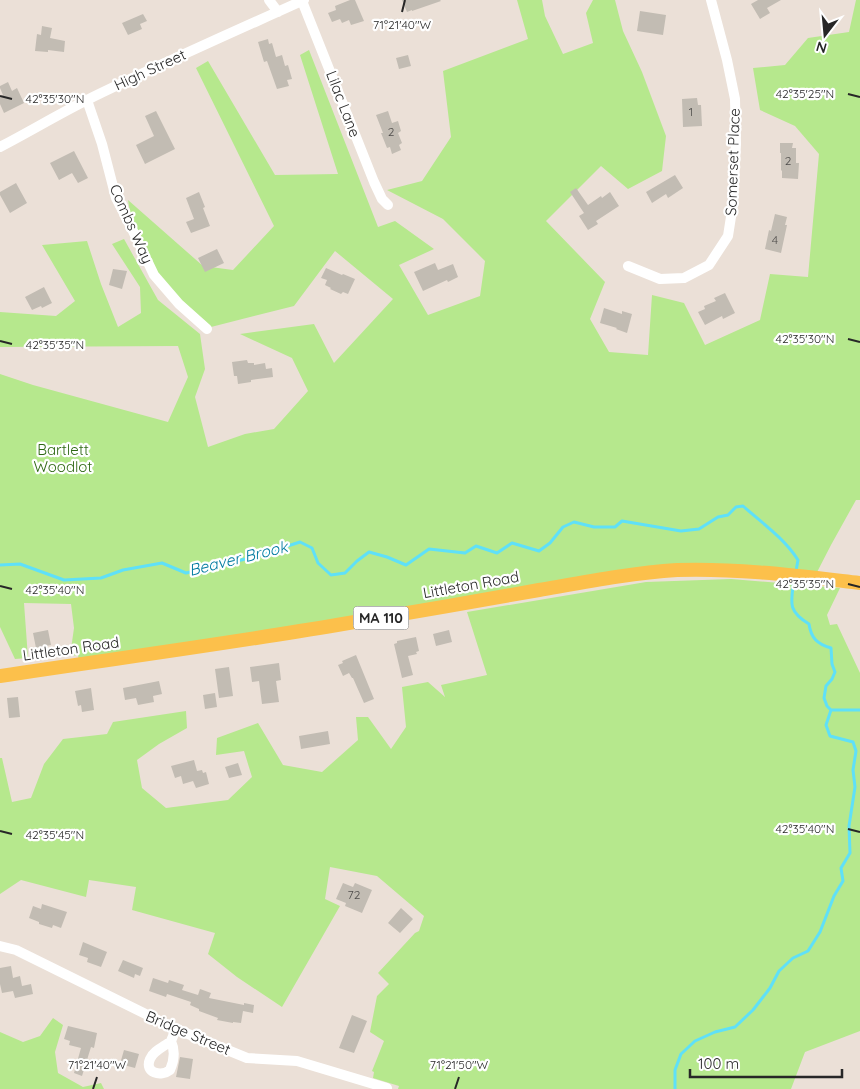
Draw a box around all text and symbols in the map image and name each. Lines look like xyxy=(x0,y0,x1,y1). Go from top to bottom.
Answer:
north arrow xyxy=(800,10,850,60)
text: 71°21'40"W xyxy=(373,17,432,32)
text: N xyxy=(814,37,829,58)
street label: High Street xyxy=(111,45,189,94)
street label: Lilac Lane xyxy=(322,68,365,140)
text: 42°35'25"N xyxy=(776,86,834,101)
text: 42°35'30"N xyxy=(26,91,84,106)
house number: 1 xyxy=(689,104,693,119)
street label: Somerset Place xyxy=(721,108,744,216)
house number: 2 xyxy=(388,124,395,139)
house number: 2 xyxy=(785,153,792,168)
street label: Combs Way xyxy=(106,181,157,266)
house number: 4 xyxy=(772,232,778,247)
text: 42°35'30"N xyxy=(776,331,834,346)
text: 42°35'35"N xyxy=(26,337,84,352)
park label: Bartlett Woodlot xyxy=(34,440,92,476)
water label: Beaver Brook xyxy=(187,536,291,580)
street label: Littleton Road xyxy=(421,567,520,602)
text: 42°35'35"N xyxy=(776,576,834,591)
text: 42°35'40"N xyxy=(26,582,84,597)
road number: MA 110 xyxy=(354,606,408,630)
street label: Littleton Road xyxy=(21,632,120,665)
text: 42°35'40"N xyxy=(776,821,834,836)
text: 42°35'45"N xyxy=(26,827,84,842)
house number: 72 xyxy=(348,887,361,902)
street label: Bridge Street xyxy=(143,1006,234,1059)
scale bar xyxy=(690,1046,842,1078)
text: 100 m xyxy=(698,1054,739,1073)
text: 71°21'40"W xyxy=(68,1057,127,1072)
text: 71°21'50"W xyxy=(430,1057,489,1072)

